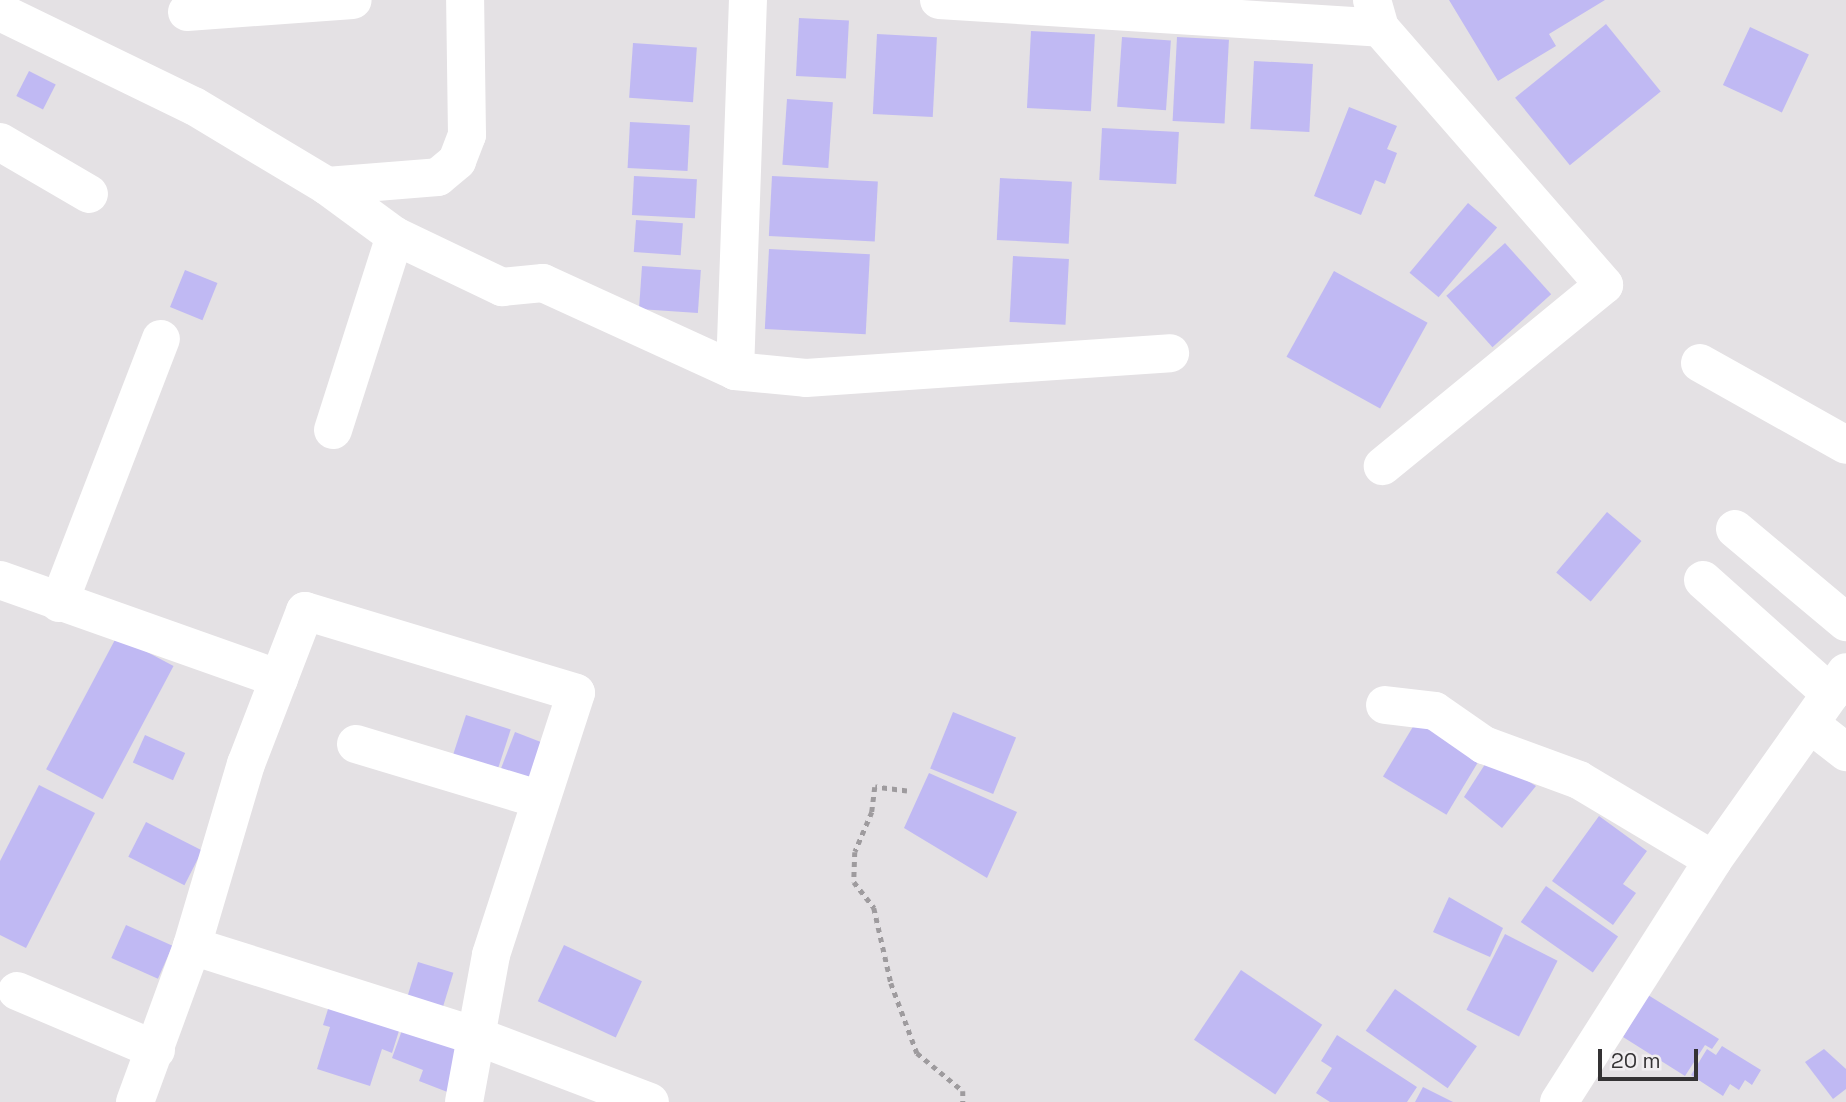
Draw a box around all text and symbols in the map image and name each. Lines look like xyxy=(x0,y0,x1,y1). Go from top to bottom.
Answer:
scale bar xyxy=(1601,1036,1701,1080)
text: 20 m xyxy=(1611,1047,1661,1074)

